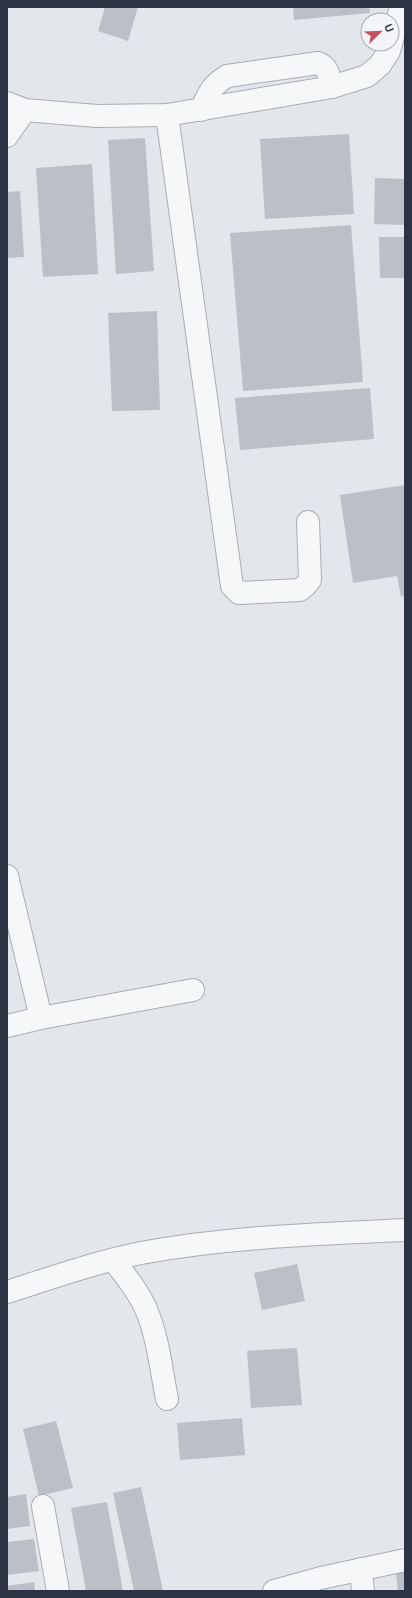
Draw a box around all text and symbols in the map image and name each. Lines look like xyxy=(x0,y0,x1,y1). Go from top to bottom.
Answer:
north arrow xyxy=(360,12,400,52)
text: U xyxy=(381,22,396,35)

